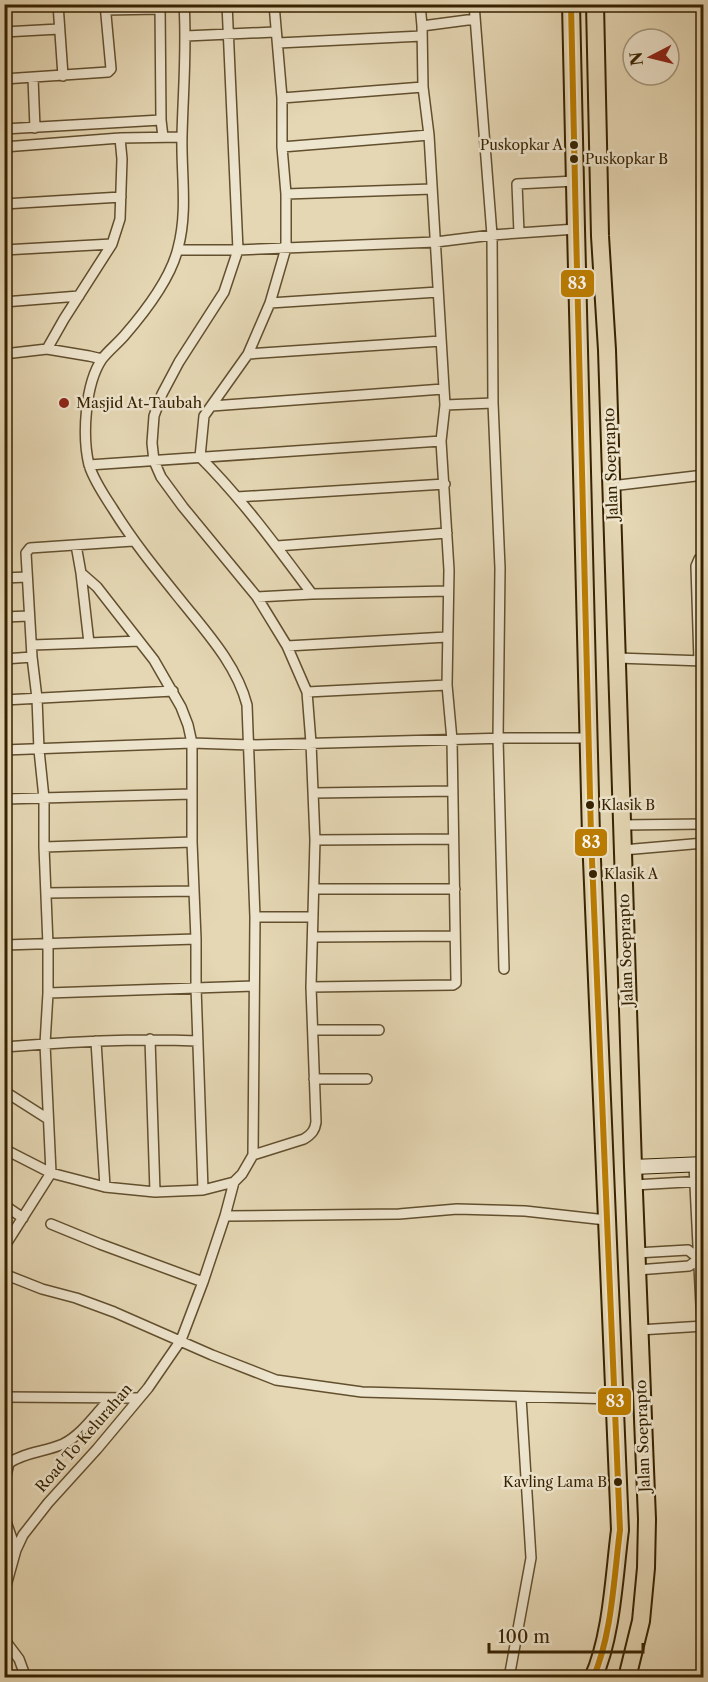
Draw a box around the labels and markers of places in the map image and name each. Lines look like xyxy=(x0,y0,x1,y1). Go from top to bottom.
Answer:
place label: Puskopkar A xyxy=(480,136,564,154)
marker: Puskopkar A xyxy=(568,139,580,151)
place label: Puskopkar B xyxy=(585,150,668,168)
marker: Puskopkar B xyxy=(568,153,580,165)
place label: Masjid At-Taubah xyxy=(76,393,203,412)
marker: Masjid At-Taubah xyxy=(57,396,71,410)
place label: Klasik B xyxy=(601,796,655,814)
marker: Klasik B xyxy=(584,799,596,811)
place label: Klasik A xyxy=(604,865,659,883)
marker: Klasik A xyxy=(587,868,599,880)
place label: Kavling Lama B xyxy=(503,1473,607,1491)
marker: Kavling Lama B xyxy=(612,1476,624,1488)

